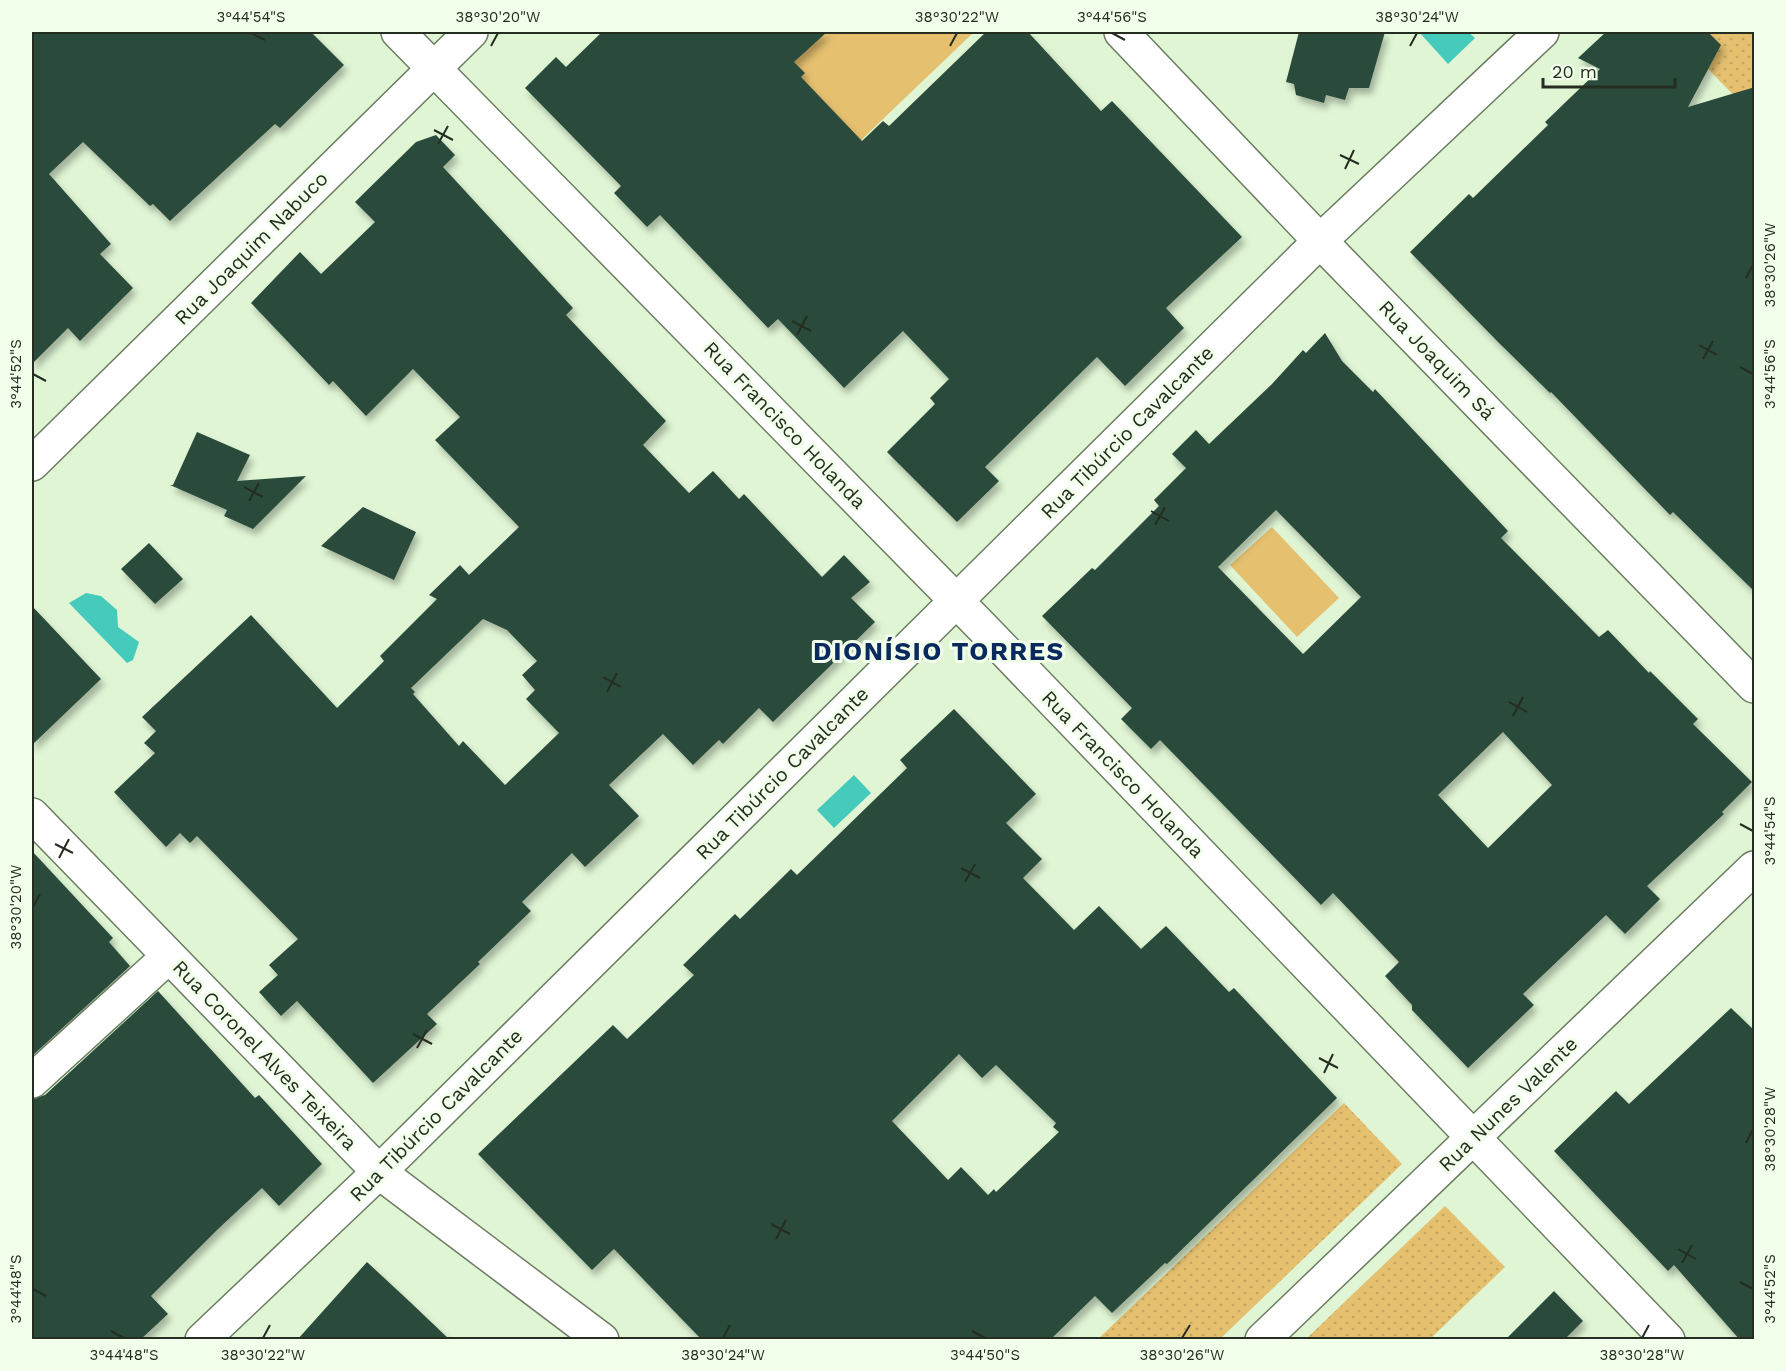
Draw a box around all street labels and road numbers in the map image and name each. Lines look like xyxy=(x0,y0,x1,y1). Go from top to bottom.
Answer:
street label: Rua Joaquim Nabuco xyxy=(169,166,333,330)
street label: Rua Joaquim Sá xyxy=(1374,295,1500,425)
street label: Rua Francisco Holanda xyxy=(699,336,871,514)
street label: Rua Tibúrcio Cavalcante xyxy=(1036,341,1218,523)
street label: Rua Tibúrcio Cavalcante xyxy=(691,682,873,864)
street label: Rua Francisco Holanda xyxy=(1037,685,1209,863)
street label: Rua Coronel Alves Teixeira xyxy=(168,955,362,1155)
street label: Rua Tibúrcio Cavalcante xyxy=(345,1024,527,1206)
street label: Rua Nunes Valente xyxy=(1434,1032,1582,1176)

